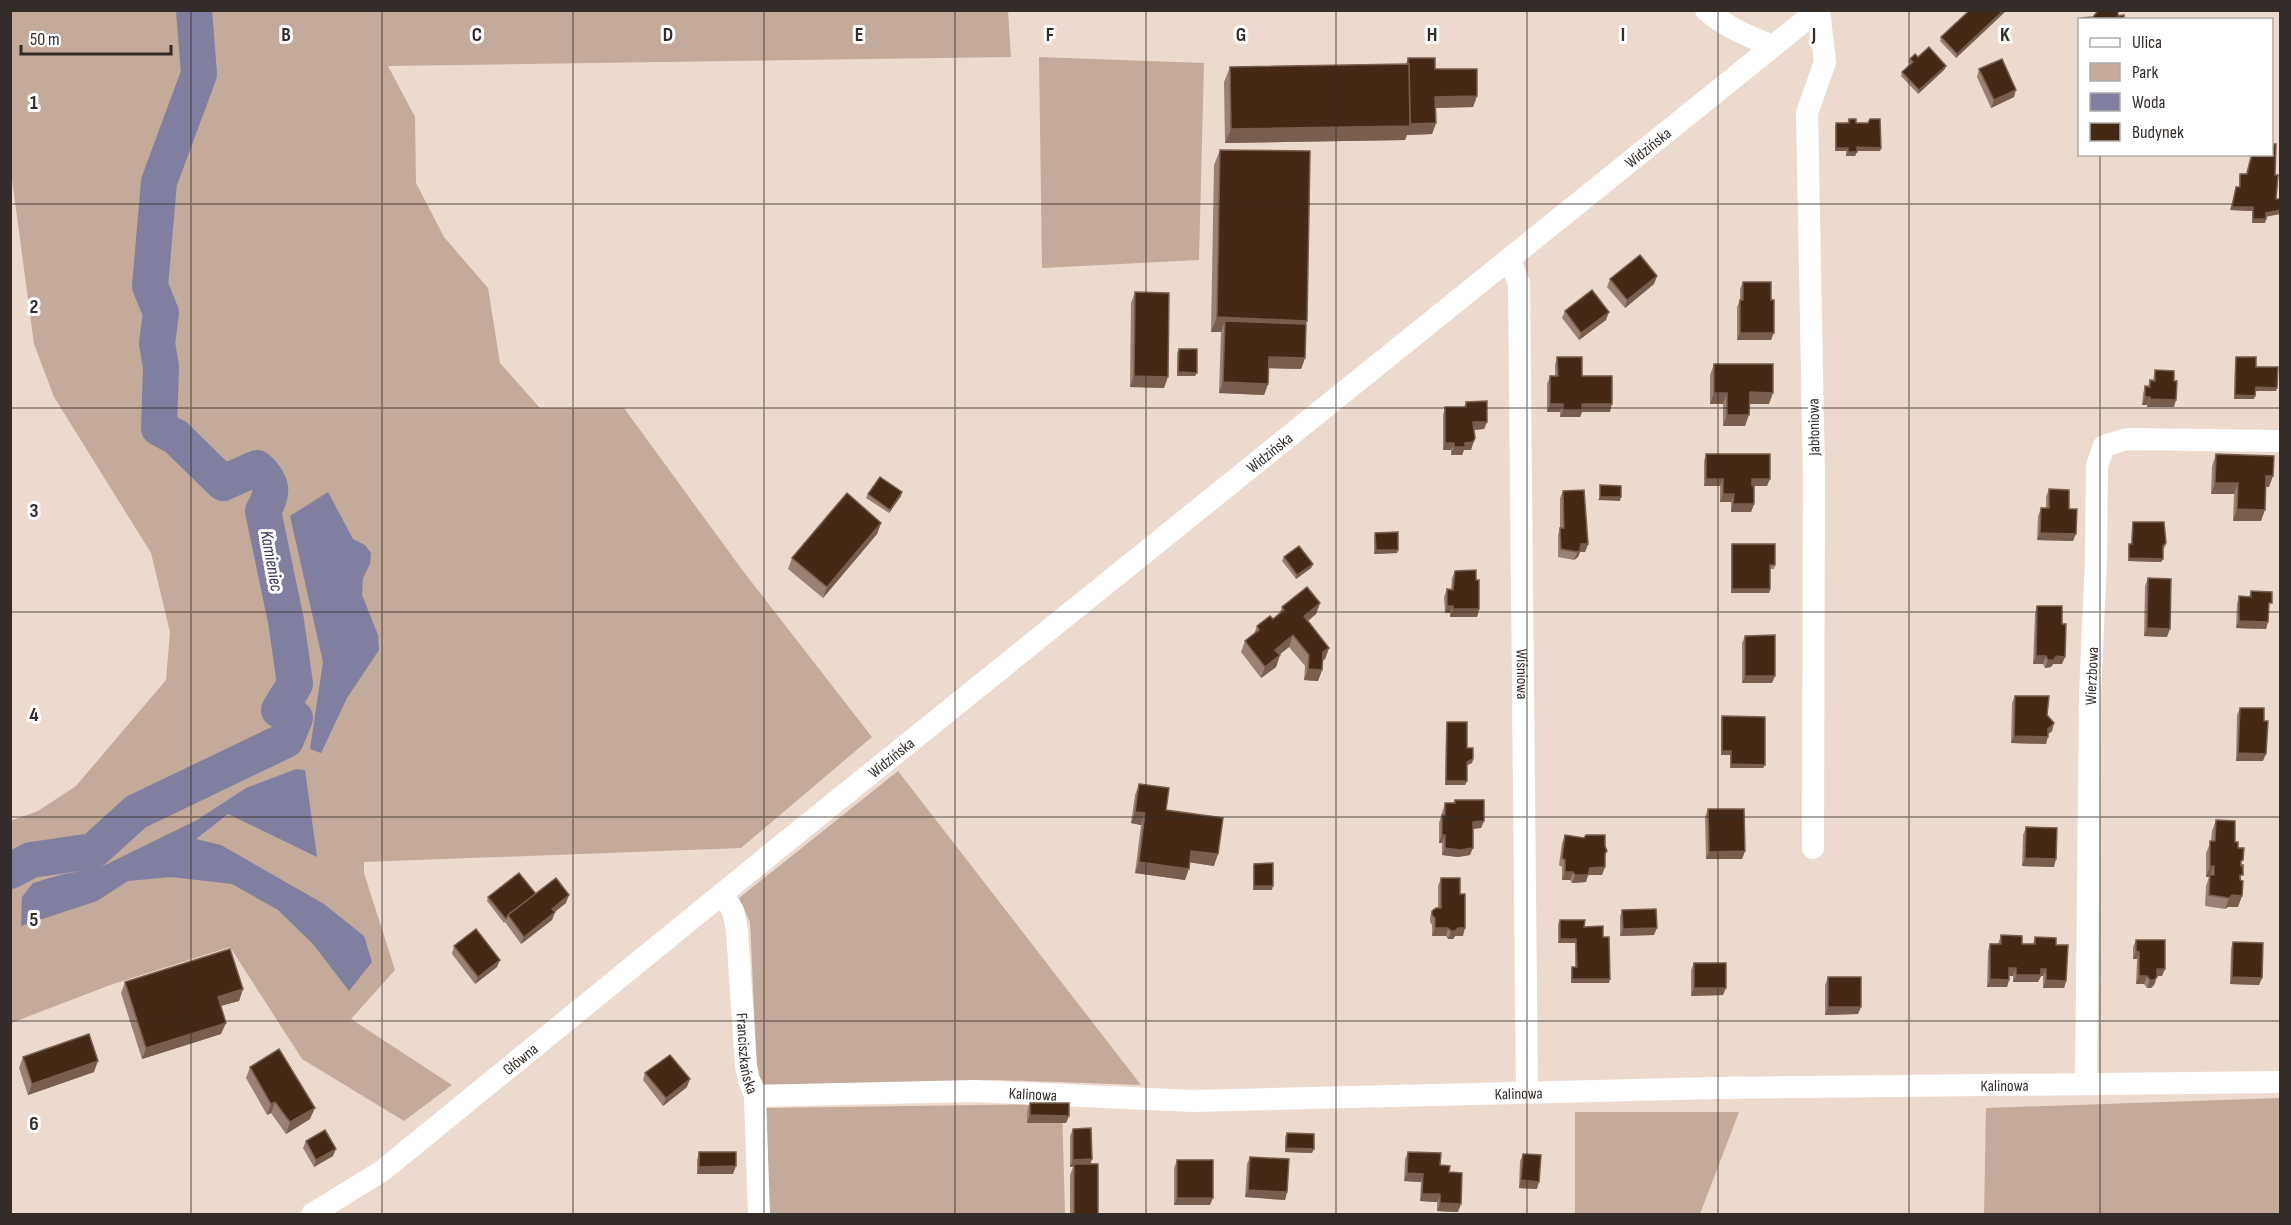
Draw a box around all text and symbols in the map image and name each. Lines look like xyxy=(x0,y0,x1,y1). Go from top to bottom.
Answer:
scale bar xyxy=(21,18,171,56)
legend xyxy=(2078,18,2273,156)
text: B xyxy=(281,23,291,47)
text: C xyxy=(472,23,482,47)
text: D xyxy=(663,23,673,47)
text: E xyxy=(855,23,863,47)
text: F xyxy=(1046,23,1054,47)
text: G xyxy=(1236,23,1246,47)
text: H xyxy=(1427,23,1437,47)
text: I xyxy=(1621,23,1625,47)
text: J xyxy=(1811,23,1816,47)
text: K xyxy=(2000,23,2010,47)
text: 50 m xyxy=(30,29,60,50)
text: Ulica xyxy=(2132,32,2162,53)
text: Park xyxy=(2132,62,2158,83)
text: 1 xyxy=(30,91,38,115)
text: Woda xyxy=(2132,92,2165,113)
text: Budynek xyxy=(2132,122,2184,143)
street label: Widzińska xyxy=(1622,124,1675,173)
text: 2 xyxy=(30,295,38,319)
street label: Jabłoniowa xyxy=(1805,398,1825,457)
street label: Widzińska xyxy=(1243,429,1297,478)
text: 3 xyxy=(30,499,39,523)
water label: Kamieniec xyxy=(256,529,287,593)
street label: Wierzbowa xyxy=(2082,647,2103,705)
street label: Wiśniowa xyxy=(1512,649,1531,699)
text: 4 xyxy=(29,703,39,727)
street label: Widzińska xyxy=(865,734,919,783)
text: 5 xyxy=(30,908,39,932)
street label: Franciszkańska xyxy=(732,1012,761,1097)
street label: Główna xyxy=(499,1040,542,1080)
street label: Kalinowa xyxy=(1980,1077,2029,1096)
street label: Kalinowa xyxy=(1494,1084,1543,1104)
street label: Kalinowa xyxy=(1008,1085,1057,1106)
text: 6 xyxy=(29,1112,39,1136)

